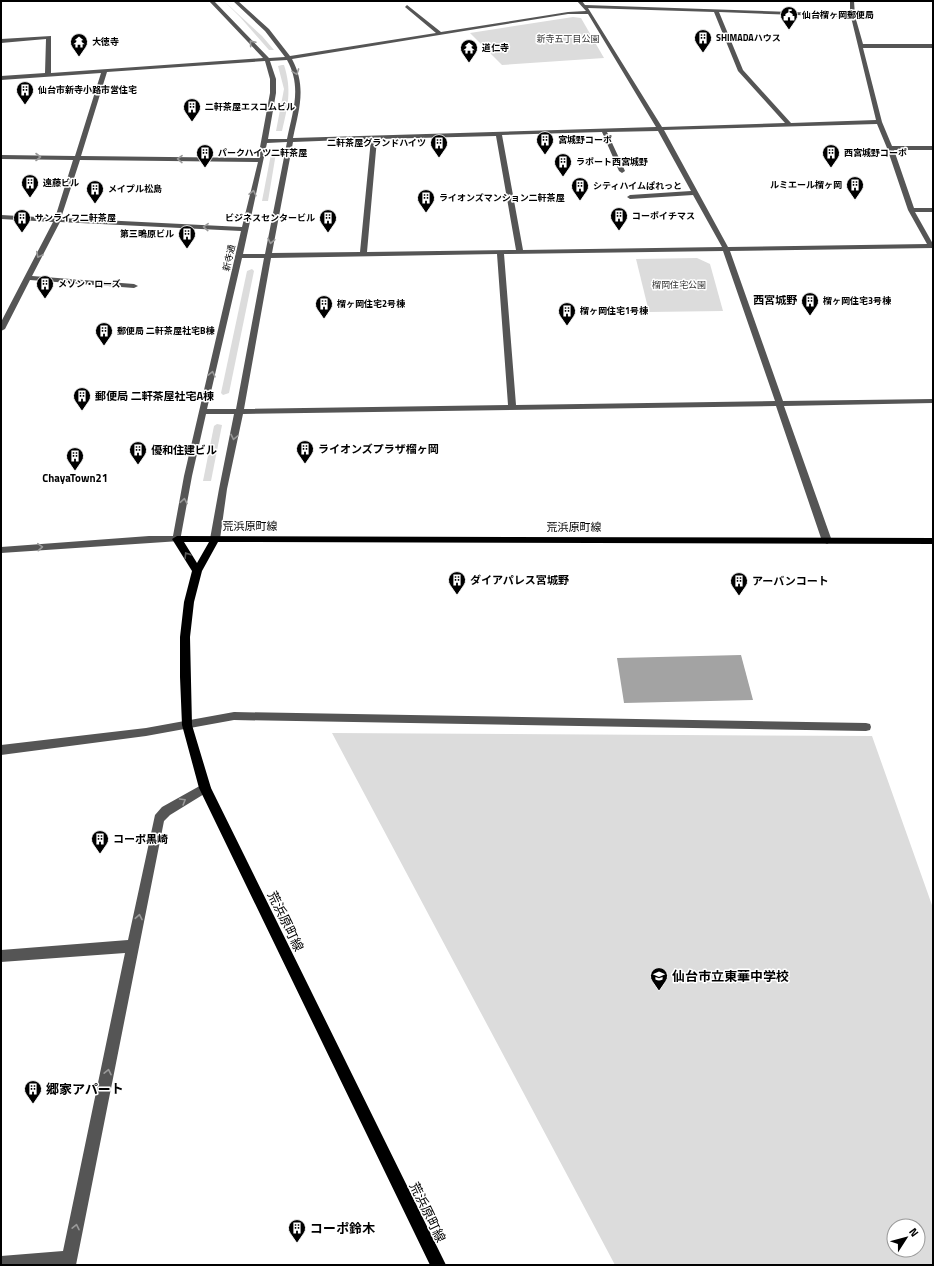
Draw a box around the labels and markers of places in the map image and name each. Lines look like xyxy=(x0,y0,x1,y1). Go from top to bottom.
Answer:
public building icon: 仙台榴ヶ岡郵便局 xyxy=(779,5,799,30)
place label: 仙台榴ヶ岡郵便局 xyxy=(801,8,874,21)
building icon: SHIMADAハウス xyxy=(693,28,713,53)
place label: SHIMADAハウス xyxy=(716,31,781,44)
temple icon: 大徳寺 xyxy=(69,32,89,57)
place label: 大徳寺 xyxy=(92,35,119,48)
temple icon: 道仁寺 xyxy=(459,38,479,63)
place label: 道仁寺 xyxy=(481,41,509,54)
building icon: 仙台市新寺小路市営住宅 xyxy=(15,80,35,105)
place label: 仙台市新寺小路市営住宅 xyxy=(37,83,137,96)
building icon: 二軒茶屋エスコムビル xyxy=(182,97,202,122)
place label: 二軒茶屋エスコムビル xyxy=(205,100,295,113)
building icon: 宮城野コーポ xyxy=(535,130,555,155)
building icon: 二軒茶屋グランドハイツ xyxy=(429,133,449,158)
place label: 宮城野コーポ xyxy=(558,133,612,146)
place label: 二軒茶屋グランドハイツ xyxy=(327,136,426,149)
building icon: パークハイツ二軒茶屋 xyxy=(195,143,215,168)
building icon: 西宮城野コーポ xyxy=(821,143,841,168)
place label: パークハイツ二軒茶屋 xyxy=(218,146,307,159)
place label: 西宮城野コーポ xyxy=(844,146,907,159)
building icon: ラポート西宮城野 xyxy=(553,152,573,177)
place label: ラポート西宮城野 xyxy=(576,155,648,168)
building icon: 遠藤ビル xyxy=(20,173,40,198)
building icon: ルミエール榴ヶ岡 xyxy=(845,175,865,200)
place label: 遠藤ビル xyxy=(43,176,79,189)
building icon: シティハイムぱれっと xyxy=(570,176,590,201)
place label: ルミエール榴ヶ岡 xyxy=(770,178,842,191)
building icon: メイプル松島 xyxy=(85,179,105,204)
place label: シティハイムぱれっと xyxy=(593,179,682,192)
place label: メイプル松島 xyxy=(108,182,162,195)
building icon: ライオンズマンション二軒茶屋 xyxy=(416,188,436,213)
place label: ライオンズマンション二軒茶屋 xyxy=(439,191,565,204)
building icon: コーポイチマス xyxy=(609,206,629,231)
building icon: サンライフ二軒茶屋 xyxy=(12,208,32,233)
building icon: ビジネスセンタービル xyxy=(318,208,338,233)
place label: コーポイチマス xyxy=(632,209,695,222)
place label: サンライフ二軒茶屋 xyxy=(35,211,116,224)
place label: ビジネスセンタービル xyxy=(225,211,315,224)
building icon: 第三鴫原ビル xyxy=(177,224,197,249)
place label: 第三鴫原ビル xyxy=(120,227,174,240)
building icon: メゾン・ローズ xyxy=(35,274,55,299)
place label: メゾン・ローズ xyxy=(58,277,121,290)
building icon: 榴ヶ岡住宅3号棟 xyxy=(800,291,820,316)
building icon: 榴ヶ岡住宅2号棟 xyxy=(314,294,334,319)
place label: 榴ヶ岡住宅3号棟 xyxy=(822,294,891,307)
place label: 榴ヶ岡住宅2号棟 xyxy=(336,297,405,310)
building icon: 榴ヶ岡住宅1号棟 xyxy=(557,301,577,326)
place label: 榴ヶ岡住宅1号棟 xyxy=(579,304,648,317)
building icon: 郵便局 二軒茶屋社宅B棟 xyxy=(94,321,114,346)
place label: 郵便局 二軒茶屋社宅B棟 xyxy=(117,324,214,337)
building icon: 郵便局 二軒茶屋社宅A棟 xyxy=(72,386,92,411)
place label: 郵便局 二軒茶屋社宅A棟 xyxy=(95,388,214,404)
building icon: ライオンズプラザ榴ヶ岡 xyxy=(295,439,315,464)
building icon: 優和住建ビル xyxy=(128,440,148,465)
place label: ライオンズプラザ榴ヶ岡 xyxy=(318,441,439,457)
place label: 優和住建ビル xyxy=(151,442,217,458)
building icon: ChayaTown21 xyxy=(65,446,85,471)
place label: ChayaTown21 xyxy=(42,470,108,486)
building icon: ダイアパレス宮城野 xyxy=(447,570,467,595)
building icon: アーバンコート xyxy=(729,571,749,596)
place label: ダイアパレス宮城野 xyxy=(470,572,570,588)
place label: アーバンコート xyxy=(752,573,829,589)
building icon: コーポ黒崎 xyxy=(90,829,110,854)
place label: コーポ黒崎 xyxy=(113,831,168,847)
school or university icon: 仙台市立東華中学校 xyxy=(649,966,669,991)
place label: 仙台市立東華中学校 xyxy=(672,966,789,986)
building icon: 郷家アパート xyxy=(23,1079,43,1104)
place label: 郷家アパート xyxy=(46,1079,124,1099)
building icon: コーポ鈴木 xyxy=(287,1218,307,1243)
place label: コーポ鈴木 xyxy=(310,1218,376,1238)

